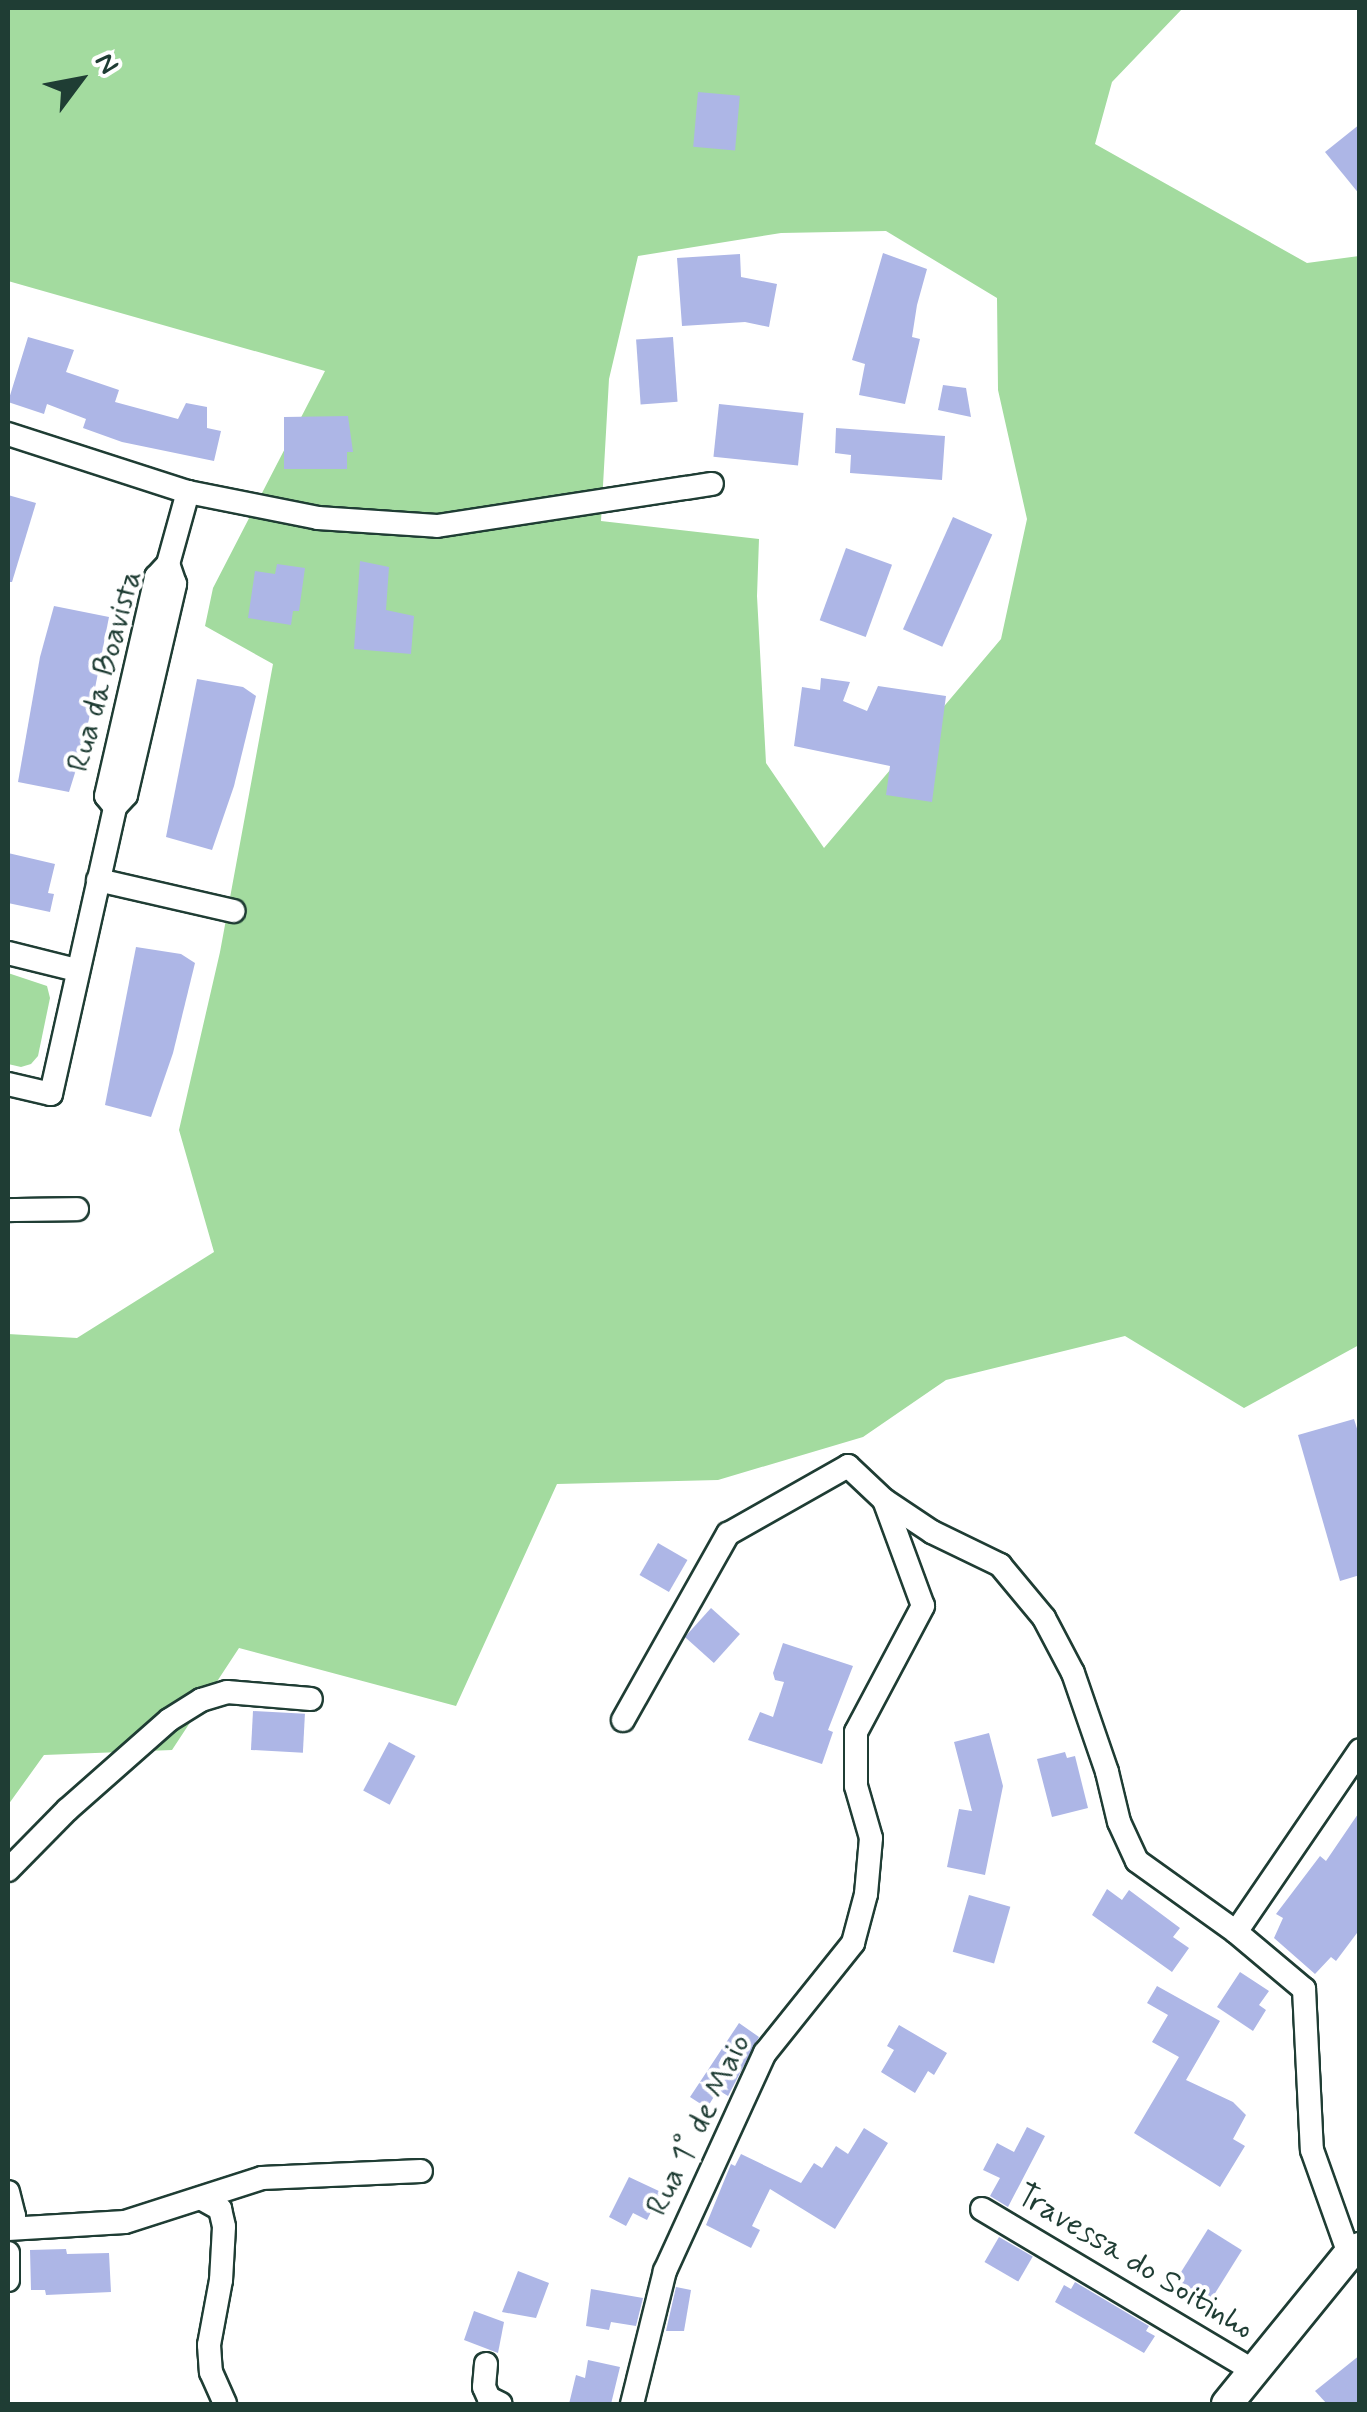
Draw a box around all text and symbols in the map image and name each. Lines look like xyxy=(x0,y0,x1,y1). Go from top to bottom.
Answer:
north arrow xyxy=(30,30,130,130)
text: N xyxy=(85,46,126,82)
street label: Rua da Boavista xyxy=(60,566,150,776)
street label: Rua 1° de Maio xyxy=(639,2029,759,2221)
street label: Travessa do Soitinho xyxy=(1010,2176,1260,2348)

